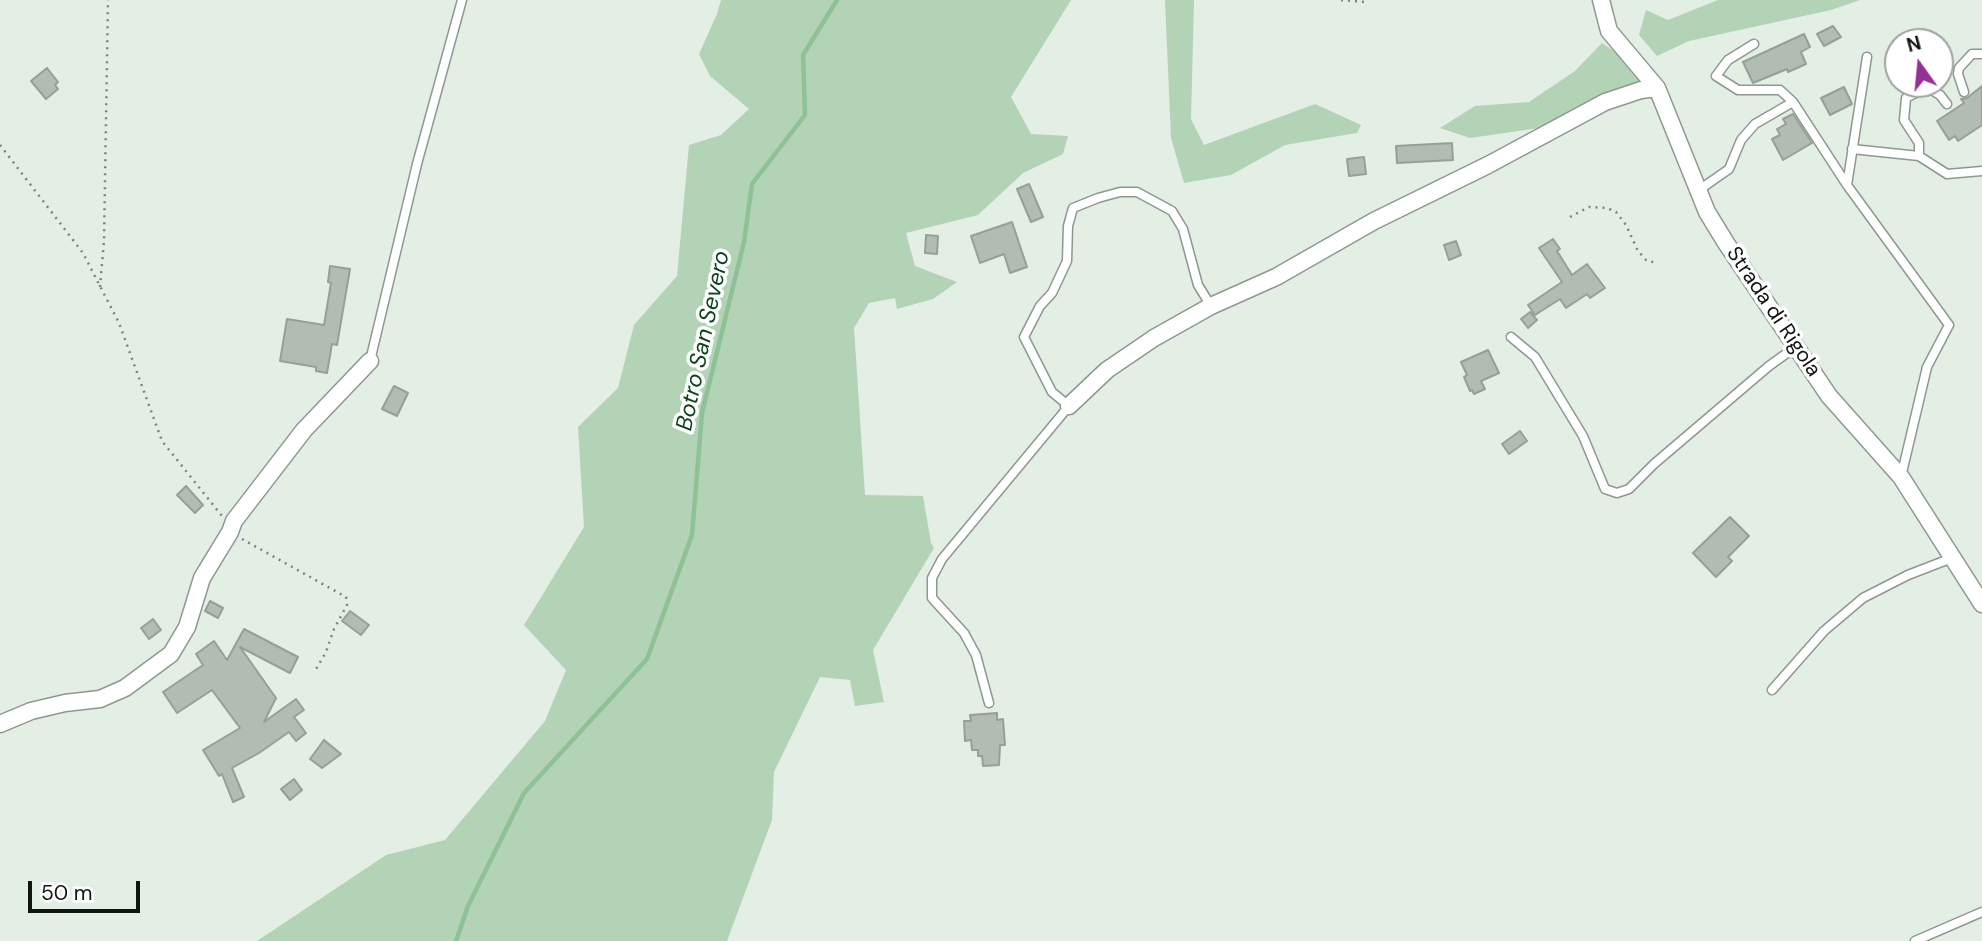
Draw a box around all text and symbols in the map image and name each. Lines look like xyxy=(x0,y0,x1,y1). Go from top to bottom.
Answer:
north arrow xyxy=(1884,28,1954,98)
text: N xyxy=(1904,30,1924,58)
street label: Strada di Rigola xyxy=(1720,242,1826,382)
water label: Botro San Severo xyxy=(671,249,737,433)
scale bar xyxy=(32,867,144,911)
text: 50 m xyxy=(41,879,92,907)

